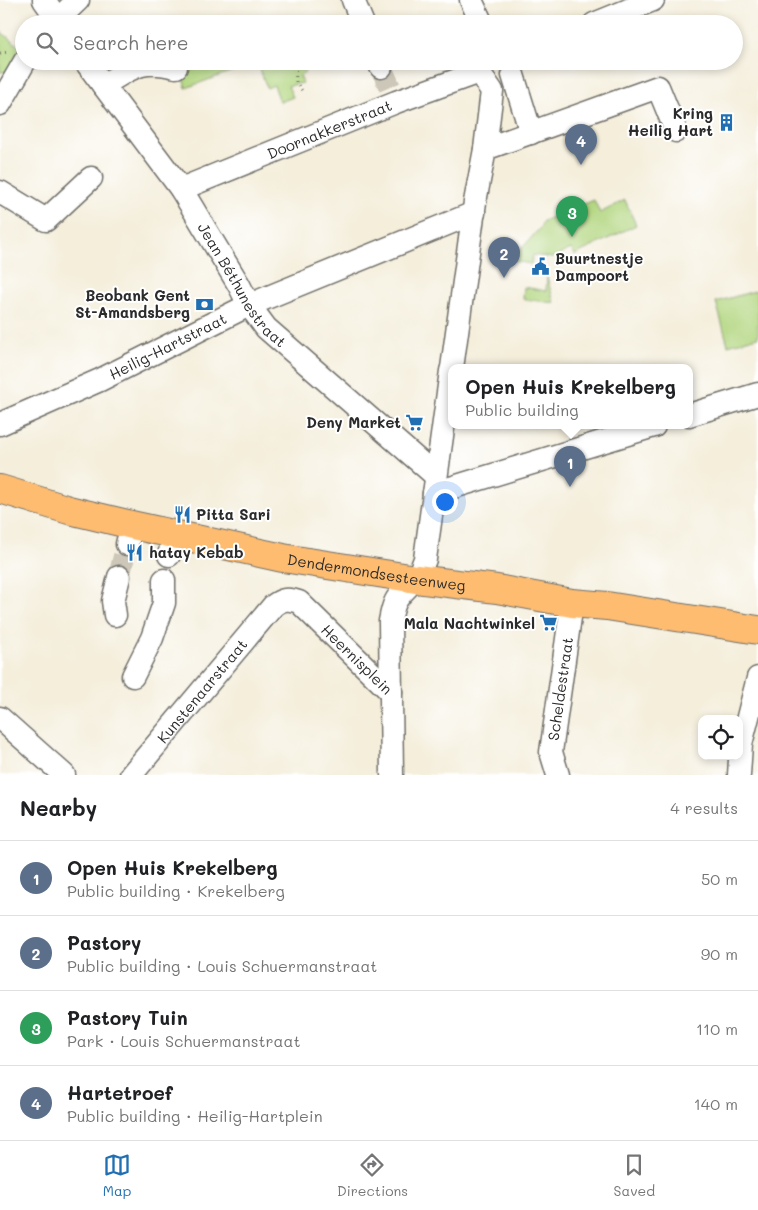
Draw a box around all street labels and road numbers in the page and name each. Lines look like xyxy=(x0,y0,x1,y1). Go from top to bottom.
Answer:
street label: Doornakkerstraat xyxy=(264,95,395,163)
street label: Jean Béthunestraat xyxy=(194,219,291,351)
street label: Heilig-Hartstraat xyxy=(106,308,230,384)
street label: Dendermondsesteenweg xyxy=(286,549,467,595)
street label: Heernisplein xyxy=(317,620,397,698)
street label: Kunstenaarstraat xyxy=(152,635,251,747)
street label: Scheldestraat xyxy=(543,636,577,742)

